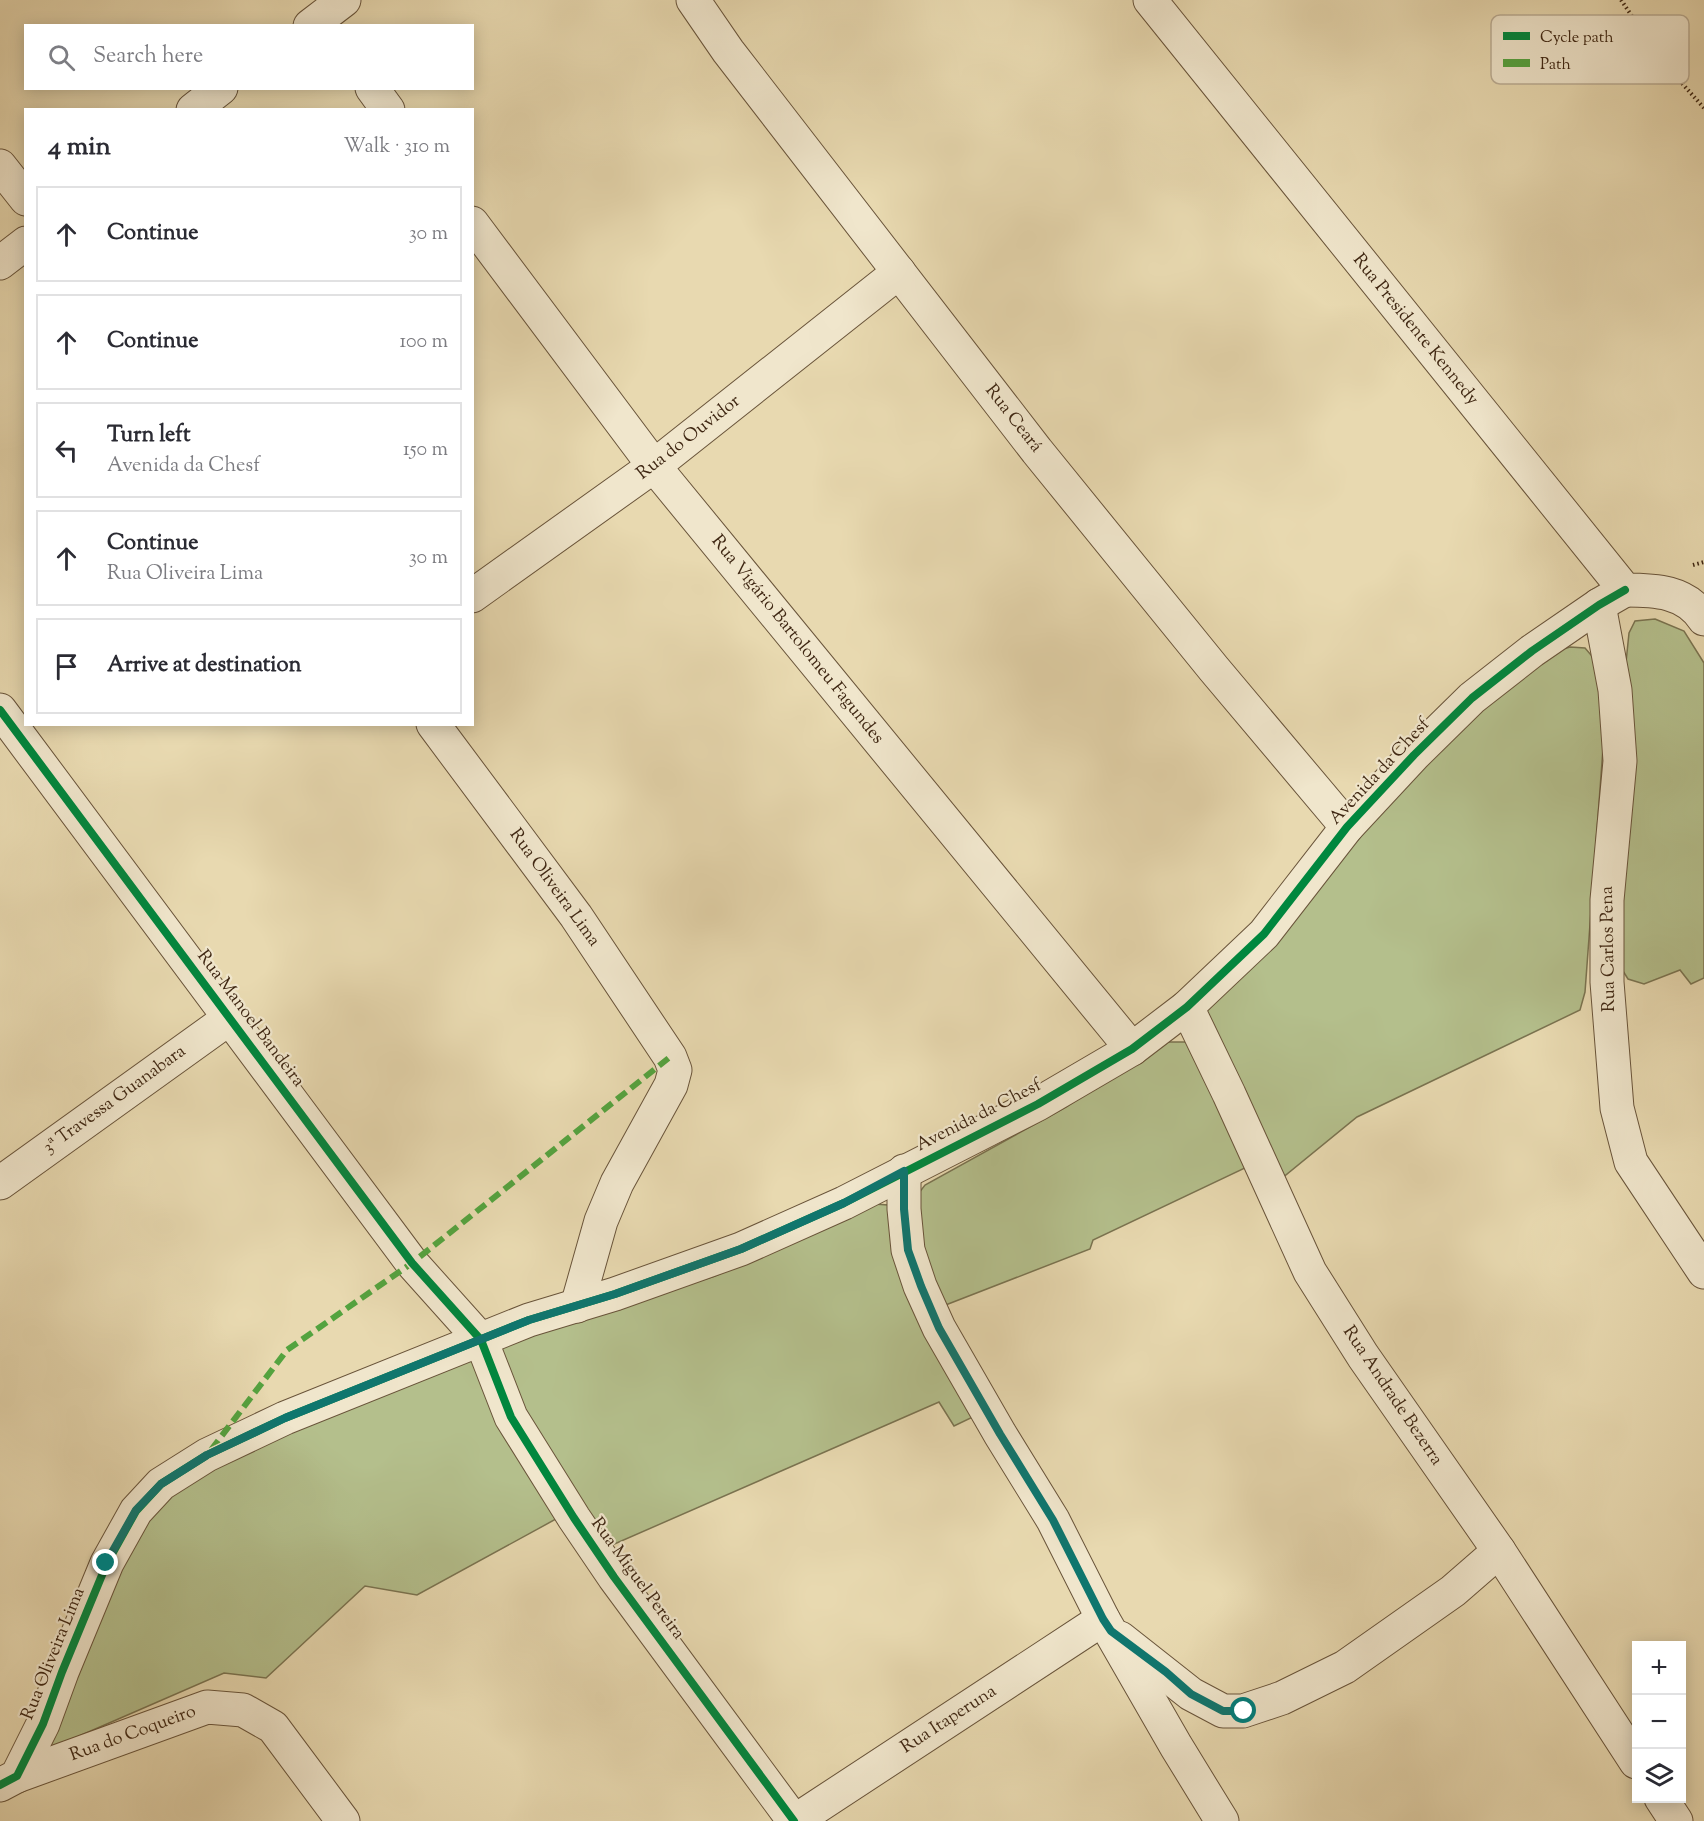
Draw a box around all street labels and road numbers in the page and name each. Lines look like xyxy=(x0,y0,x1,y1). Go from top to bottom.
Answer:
street label: Rua Presidente Kennedy xyxy=(1346,249,1484,411)
street label: Rua Ceará xyxy=(978,379,1048,459)
street label: Rua do Ouvidor xyxy=(632,389,747,487)
street label: Rua Vigário Bartolomeu Fagundes xyxy=(704,530,890,750)
street label: Avenida da Chesf xyxy=(1324,712,1437,831)
street label: Rua Oliveira Lima xyxy=(502,823,606,953)
street label: Rua Carlos Pena xyxy=(1595,886,1623,1012)
street label: Rua Manoel Bandeira xyxy=(190,945,310,1093)
street label: 3ª Travessa Guanabara xyxy=(38,1039,192,1161)
street label: Avenida da Chesf xyxy=(912,1073,1047,1159)
street label: Rua Andrade Bezerra xyxy=(1335,1321,1449,1471)
street label: Rua Miguel Pereira xyxy=(584,1512,690,1646)
street label: Rua Oliveira Lima xyxy=(16,1584,92,1724)
street label: Rua Itaperuna xyxy=(896,1679,1002,1761)
street label: Rua do Coqueiro xyxy=(66,1699,200,1769)

